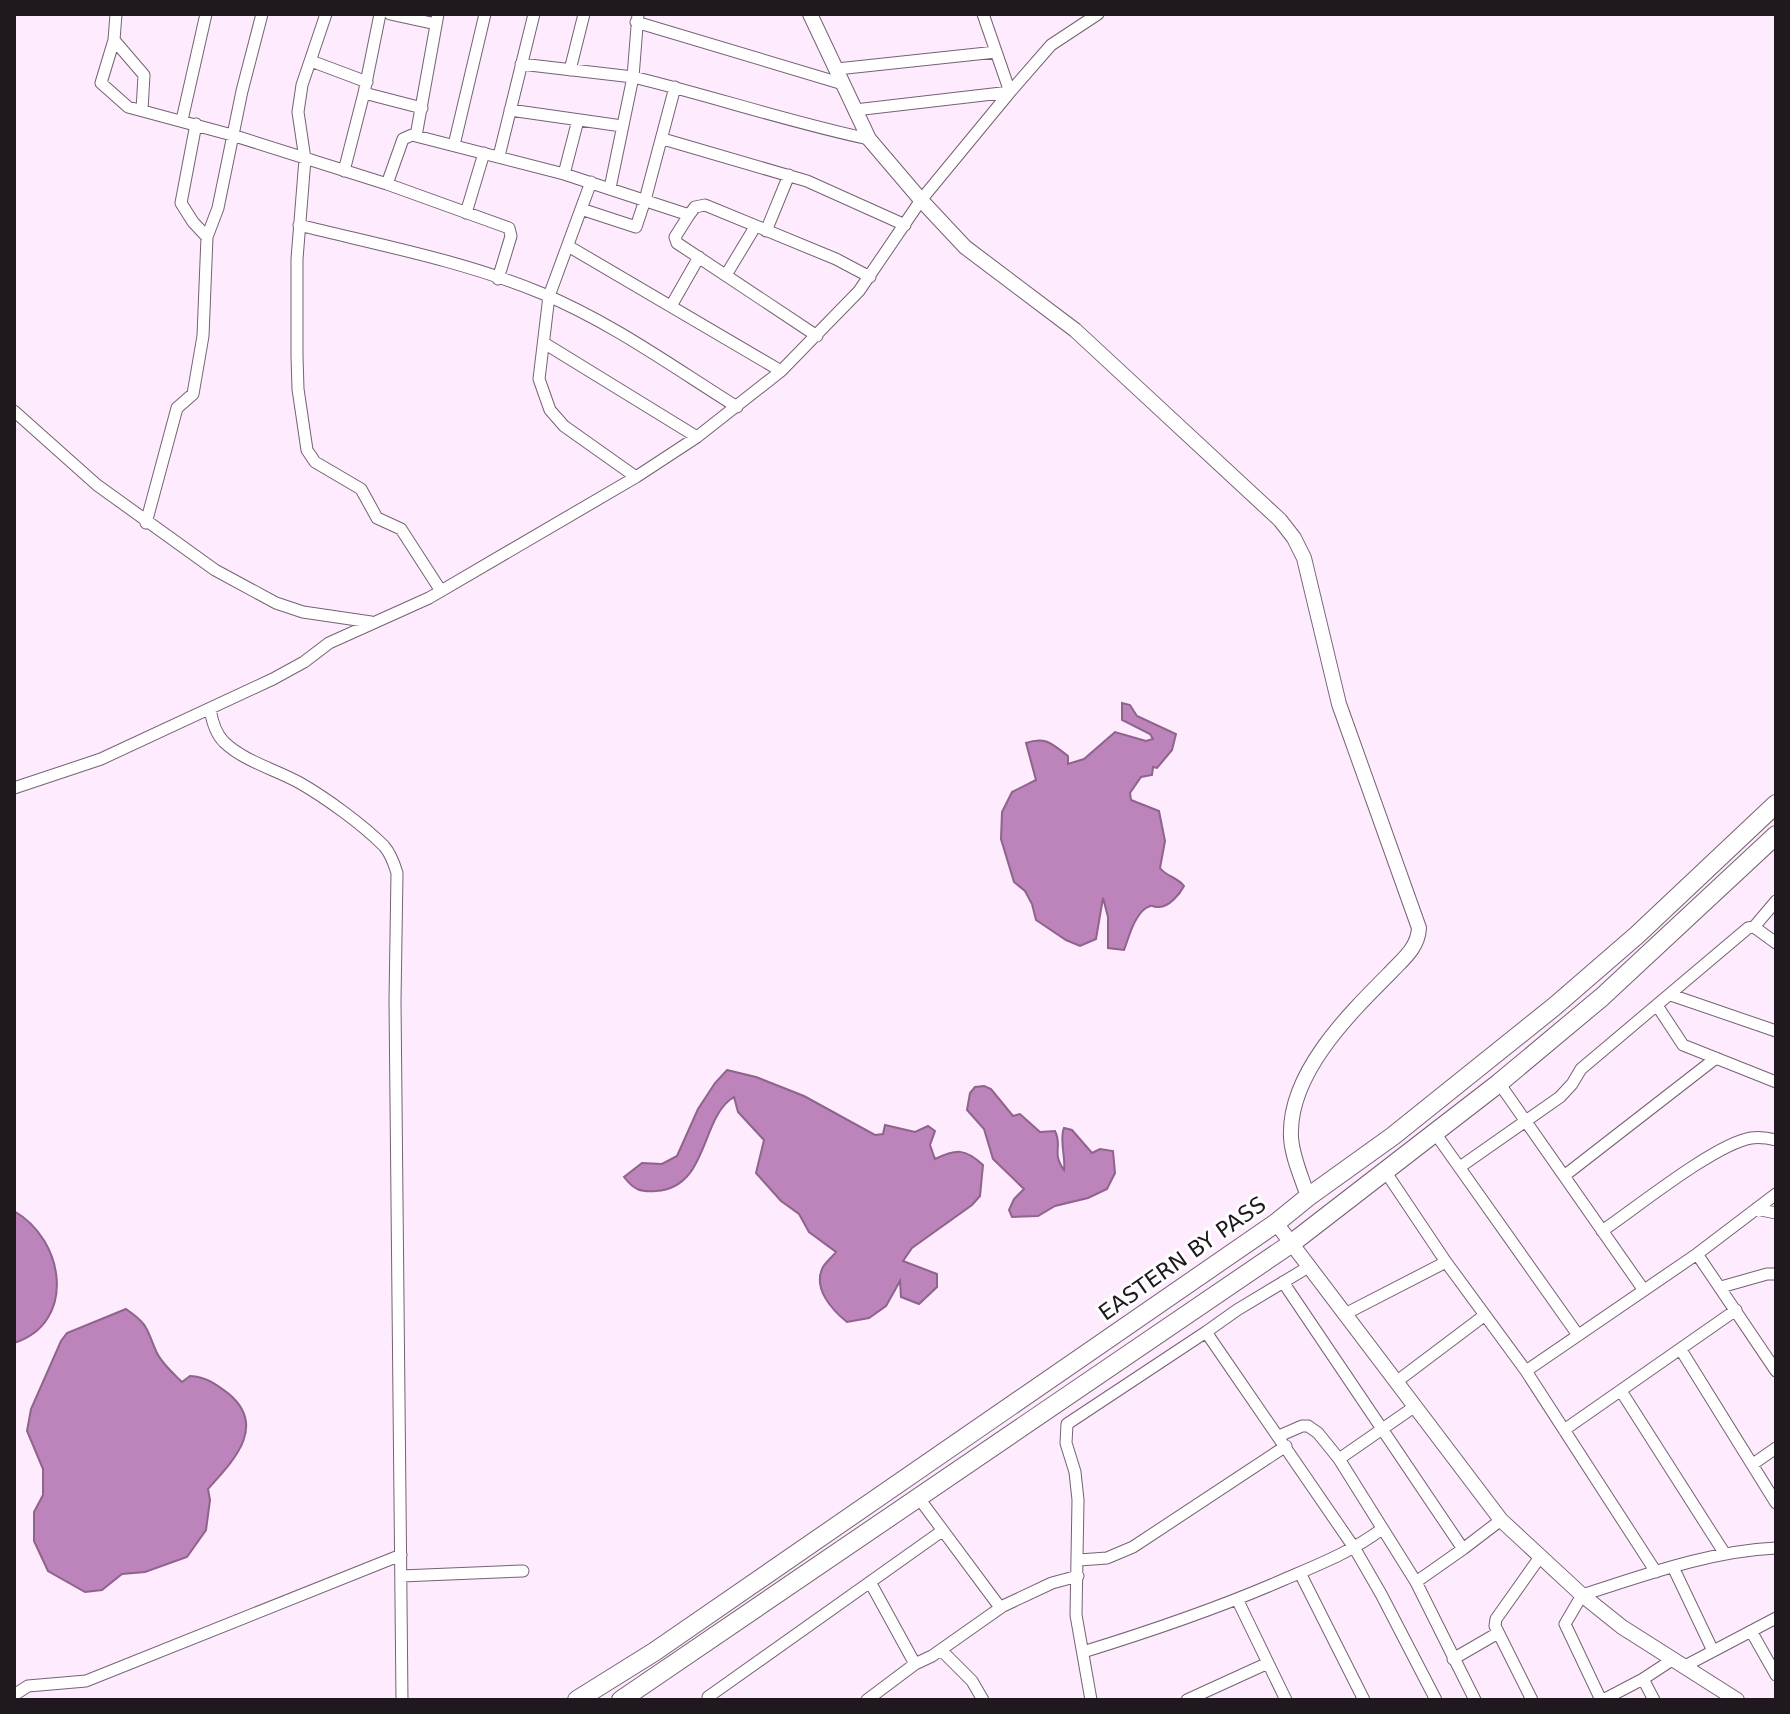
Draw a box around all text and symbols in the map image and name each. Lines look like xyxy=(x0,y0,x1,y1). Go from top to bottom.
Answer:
street label: EASTERN BY PASS xyxy=(1094,1191,1271,1325)

